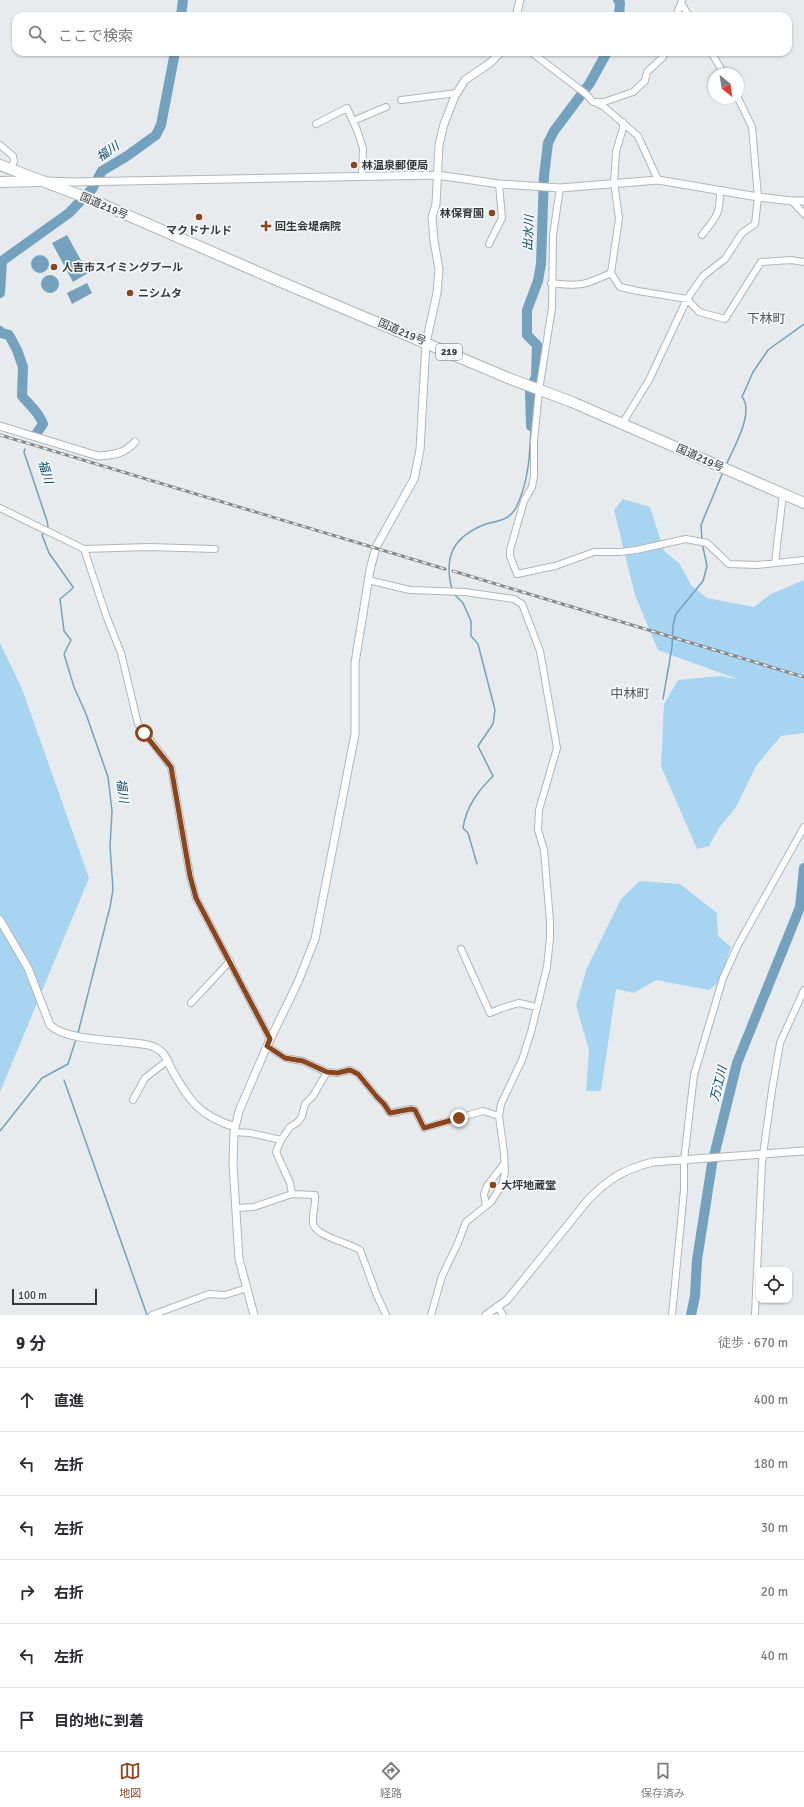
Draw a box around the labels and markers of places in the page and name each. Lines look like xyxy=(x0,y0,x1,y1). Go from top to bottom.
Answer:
place label: 林温泉郵便局 xyxy=(362,159,428,172)
marker: 林温泉郵便局 xyxy=(349,160,359,170)
place label: 林保育園 xyxy=(440,207,484,220)
marker: 林保育園 xyxy=(487,208,497,218)
marker: マクドナルド xyxy=(194,212,204,222)
marker: 回生会堤病院 xyxy=(260,220,272,232)
place label: 回生会堤病院 xyxy=(275,220,341,233)
place label: マクドナルド xyxy=(166,224,232,237)
place label: 人吉市スイミングプール xyxy=(62,261,183,274)
marker: 人吉市スイミングプール xyxy=(49,262,59,272)
place label: ニシムタ xyxy=(138,287,182,300)
marker: ニシムタ xyxy=(125,288,135,298)
place label: 大坪地蔵堂 xyxy=(501,1179,556,1192)
marker: 大坪地蔵堂 xyxy=(488,1180,498,1190)

